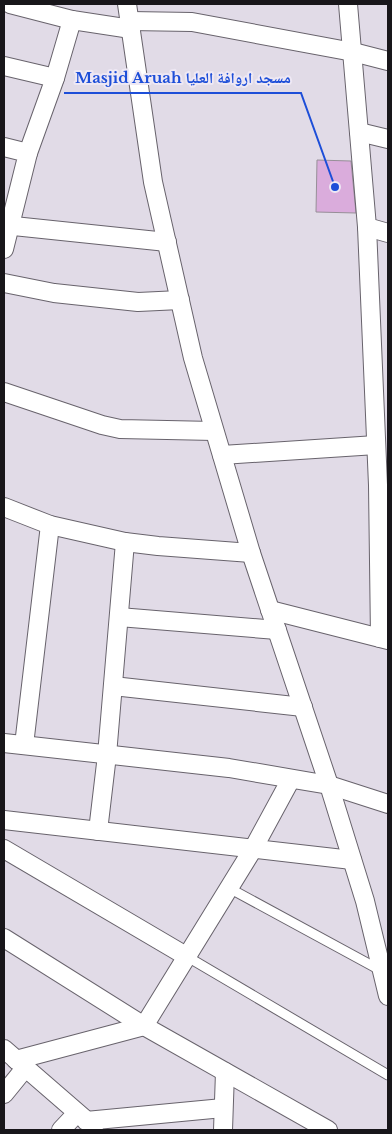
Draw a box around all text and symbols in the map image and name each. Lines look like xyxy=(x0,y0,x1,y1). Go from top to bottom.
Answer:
callout: Masjid Aruah مسجد اروافة العليا xyxy=(64,63,301,93)
text: Masjid Aruah مسجد اروافة العليا xyxy=(75,68,291,87)

